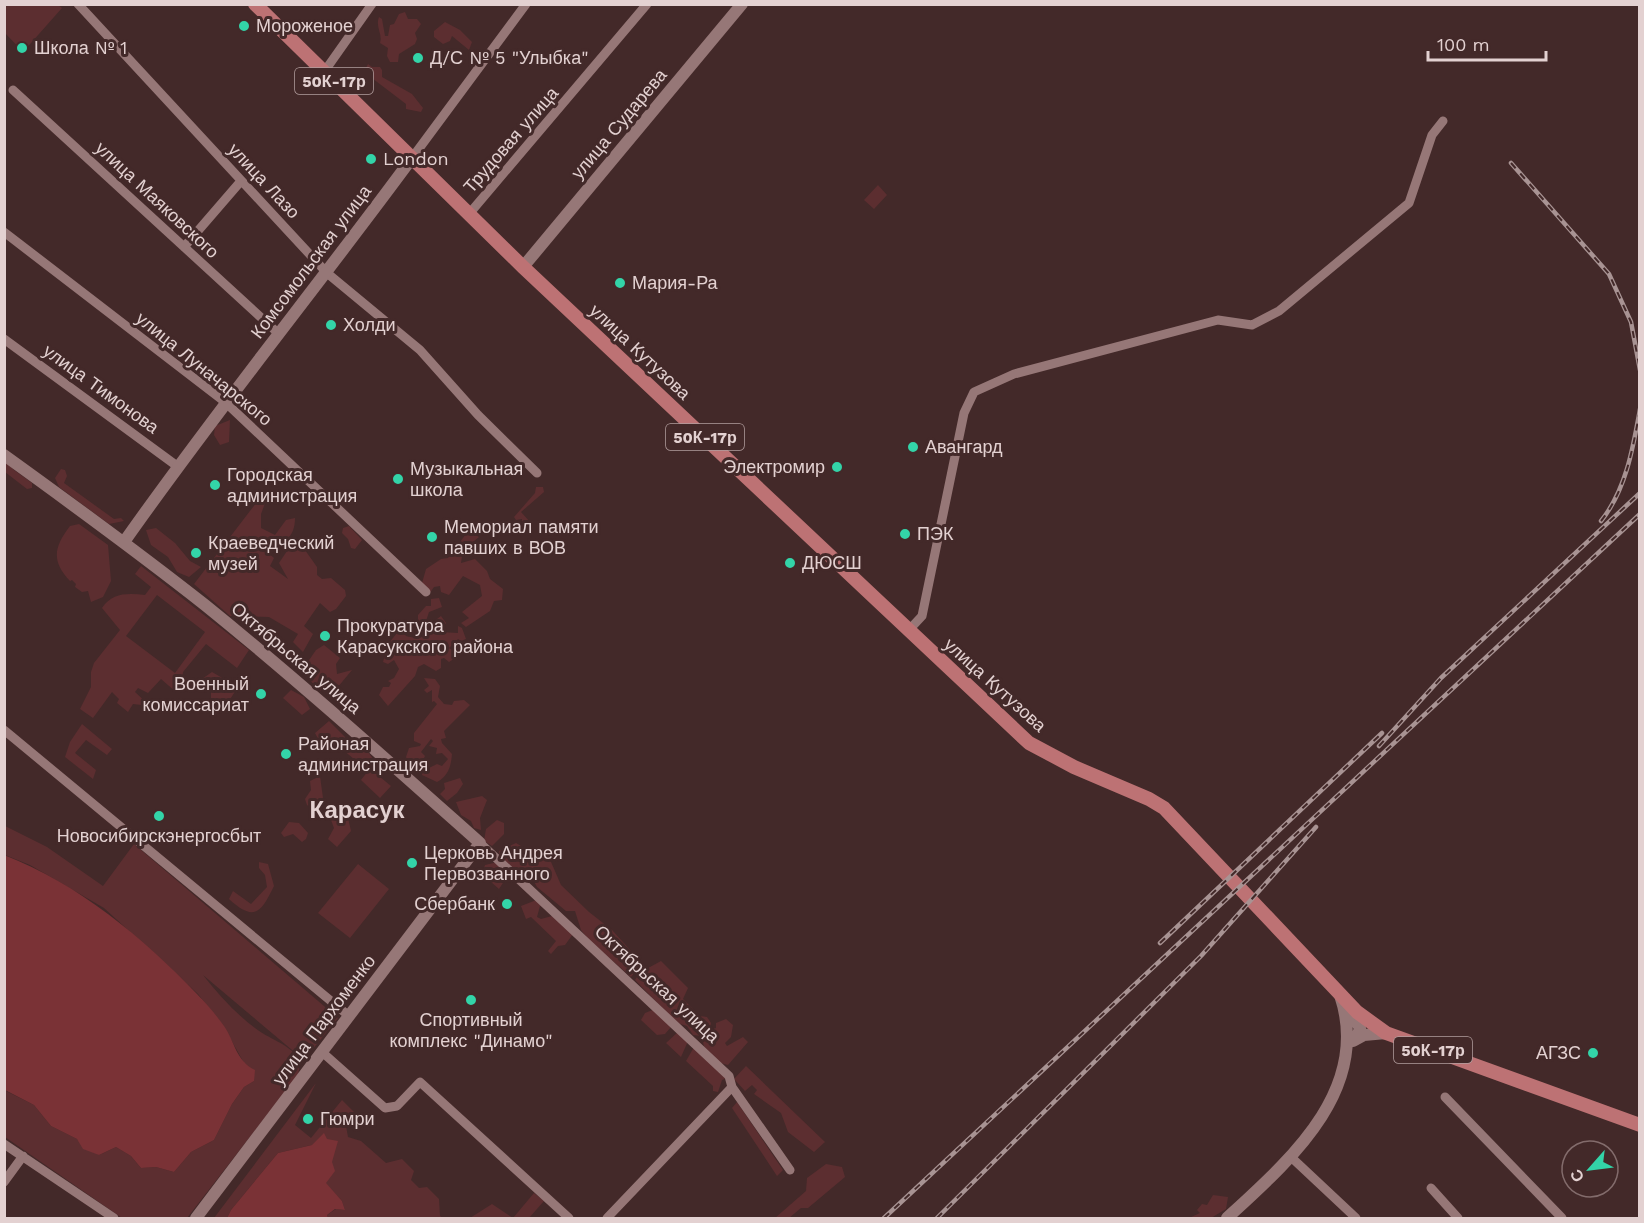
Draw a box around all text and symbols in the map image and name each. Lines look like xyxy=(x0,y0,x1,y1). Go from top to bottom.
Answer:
place label: Мороженое xyxy=(256,15,353,36)
marker: Мороженое xyxy=(237,19,251,33)
scale bar xyxy=(1428,24,1546,62)
text: 100 m xyxy=(1437,34,1490,55)
place label: Школа № 1 xyxy=(34,37,127,58)
marker: Школа № 1 xyxy=(15,41,29,55)
place label: Д/С № 5 "Улыбка" xyxy=(430,47,588,68)
marker: Д/С № 5 "Улыбка" xyxy=(411,51,425,65)
street label: улица Сударева xyxy=(567,64,671,183)
road number: 50К-17р xyxy=(295,68,373,94)
street label: Трудовая улица xyxy=(459,82,563,197)
street label: улица Маяковского xyxy=(91,137,223,262)
street label: улица Лазо xyxy=(224,139,305,223)
place label: London xyxy=(383,148,449,169)
marker: London xyxy=(364,152,378,166)
street label: Комсомольская улица xyxy=(246,180,376,343)
place label: Мария-Ра xyxy=(632,272,719,293)
marker: Мария-Ра xyxy=(613,276,627,290)
street label: улица Кутузова xyxy=(586,300,696,404)
street label: улица Луначарского xyxy=(132,307,277,430)
place label: Холди xyxy=(343,314,395,335)
marker: Холди xyxy=(324,318,338,332)
street label: улица Тимонова xyxy=(39,340,164,438)
road number: 50К-17р xyxy=(666,424,744,450)
place label: Авангард xyxy=(925,436,1003,457)
marker: Авангард xyxy=(906,440,920,454)
place label: Электромир xyxy=(723,456,825,477)
place label: Музыкальная школа xyxy=(410,458,523,500)
marker: Электромир xyxy=(830,460,844,474)
place label: Городская администрация xyxy=(227,464,357,506)
marker: Музыкальная школа xyxy=(391,472,405,486)
marker: Городская администрация xyxy=(208,478,222,492)
place label: Мемориал памяти павших в ВОВ xyxy=(444,516,599,558)
place label: ПЭК xyxy=(917,523,954,544)
marker: ПЭК xyxy=(898,527,912,541)
marker: Мемориал памяти павших в ВОВ xyxy=(425,530,439,544)
place label: Краеведческий музей xyxy=(208,532,334,574)
marker: Краеведческий музей xyxy=(189,546,203,560)
place label: ДЮСШ xyxy=(802,552,862,573)
marker: ДЮСШ xyxy=(783,556,797,570)
street label: Октябрьская улица xyxy=(227,597,366,718)
place label: Прокуратура Карасукского района xyxy=(337,615,514,657)
marker: Прокуратура Карасукского района xyxy=(318,629,332,643)
street label: улица Кутузова xyxy=(940,633,1051,737)
place label: Военный комиссариат xyxy=(143,673,249,715)
marker: Военный комиссариат xyxy=(254,687,268,701)
place label: Районая администрация xyxy=(298,733,428,775)
marker: Районая администрация xyxy=(279,747,293,761)
district label: Карасук xyxy=(309,796,405,824)
marker: Новосибирскэнергосбыт xyxy=(152,809,166,823)
place label: Новосибирскэнергосбыт xyxy=(57,825,261,846)
place label: Церковь Андрея Первозванного xyxy=(424,842,563,884)
marker: Церковь Андрея Первозванного xyxy=(405,856,419,870)
place label: Сбербанк xyxy=(414,893,495,914)
marker: Сбербанк xyxy=(500,897,514,911)
street label: Октябрьская улица xyxy=(591,921,725,1047)
street label: улица Пархоменко xyxy=(268,950,379,1089)
marker: Спортивный комплекс "Динамо" xyxy=(464,993,478,1007)
place label: Спортивный комплекс "Динамо" xyxy=(389,1009,553,1051)
road number: 50К-17р xyxy=(1394,1037,1472,1063)
place label: АГЗС xyxy=(1536,1042,1581,1063)
marker: АГЗС xyxy=(1586,1046,1600,1060)
place label: Гюмри xyxy=(320,1108,374,1129)
marker: Гюмри xyxy=(301,1112,315,1126)
north arrow xyxy=(1560,1139,1620,1199)
text: С xyxy=(1566,1166,1588,1185)

